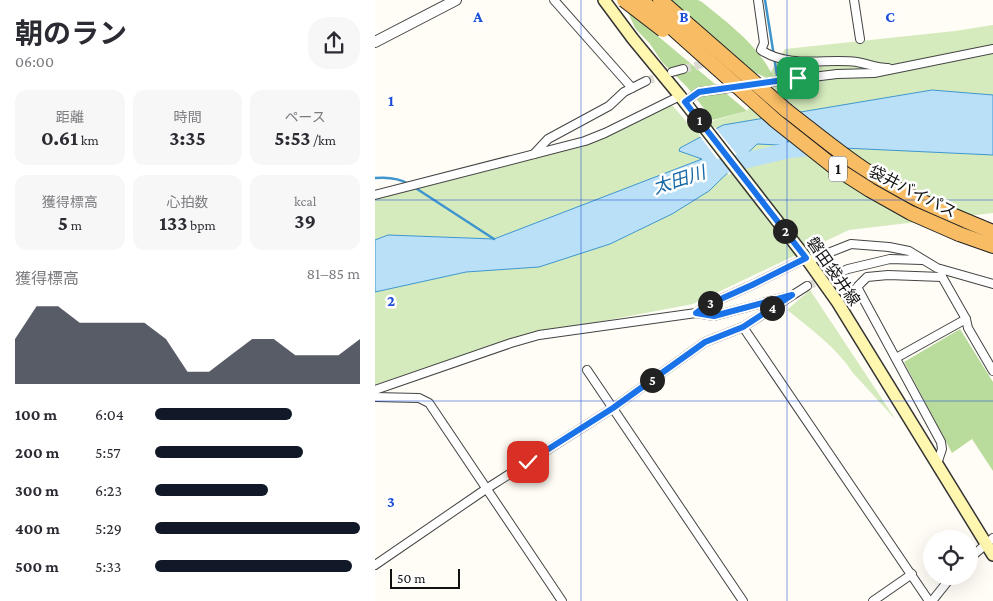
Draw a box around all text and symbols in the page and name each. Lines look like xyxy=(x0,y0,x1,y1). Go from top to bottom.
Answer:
text: A xyxy=(472,8,483,25)
text: B xyxy=(679,8,689,25)
text: C xyxy=(885,8,895,25)
button: share xyxy=(308,17,360,69)
text: 朝のラン xyxy=(15,18,127,49)
text: 06:00 xyxy=(15,53,54,70)
pin xyxy=(777,57,819,99)
icon: arrive xyxy=(784,64,812,92)
text: 1 xyxy=(388,92,394,109)
pin: 1 xyxy=(687,108,711,132)
text: 距離 xyxy=(56,109,84,125)
text: 時間 xyxy=(173,109,201,125)
text: ペース xyxy=(285,109,326,125)
text: 1 xyxy=(697,112,702,128)
text: 0.61 xyxy=(41,126,78,150)
text: 3:35 xyxy=(169,126,206,150)
text: 5:53 xyxy=(274,126,310,150)
text: km xyxy=(78,132,99,148)
text: /km xyxy=(310,132,336,148)
road number: 1 xyxy=(829,156,847,182)
water label: 太田川 xyxy=(650,162,710,198)
street label: 袋井バイパス xyxy=(866,162,959,221)
text: kcal xyxy=(294,193,316,209)
text: 獲得標高 xyxy=(42,194,98,210)
text: 心拍数 xyxy=(166,194,208,210)
text: 39 xyxy=(294,209,316,233)
text: 5 xyxy=(58,211,68,235)
text: 133 xyxy=(159,211,187,235)
text: m xyxy=(68,217,82,233)
text: bpm xyxy=(187,217,216,233)
pin: 2 xyxy=(773,218,797,244)
text: 2 xyxy=(782,223,789,239)
street label: 磐田袋井線 xyxy=(804,234,864,309)
text: 81–85 m xyxy=(306,265,360,282)
text: 獲得標高 xyxy=(15,270,79,287)
pin: 3 xyxy=(697,290,723,316)
text: 2 xyxy=(387,292,395,309)
text: 3 xyxy=(707,295,714,311)
pin: 4 xyxy=(759,296,785,320)
text: 4 xyxy=(769,300,776,316)
pin: 5 xyxy=(639,368,665,392)
text: 5 xyxy=(649,372,656,388)
text: 100 m xyxy=(15,406,57,423)
text: 6:04 xyxy=(95,406,124,423)
pin xyxy=(507,441,549,483)
text: 200 m xyxy=(15,444,59,461)
text: 5:57 xyxy=(95,444,121,461)
icon: check xyxy=(514,448,542,476)
text: 300 m xyxy=(15,482,59,499)
text: 6:23 xyxy=(95,482,122,499)
text: 3 xyxy=(387,493,395,510)
text: 400 m xyxy=(15,520,60,537)
text: 5:29 xyxy=(95,520,122,537)
map controls xyxy=(923,530,978,585)
button: locate xyxy=(923,530,978,585)
text: 500 m xyxy=(15,558,59,575)
text: 5:33 xyxy=(95,558,121,575)
scale bar xyxy=(390,566,460,589)
text: 50 m xyxy=(397,570,425,586)

